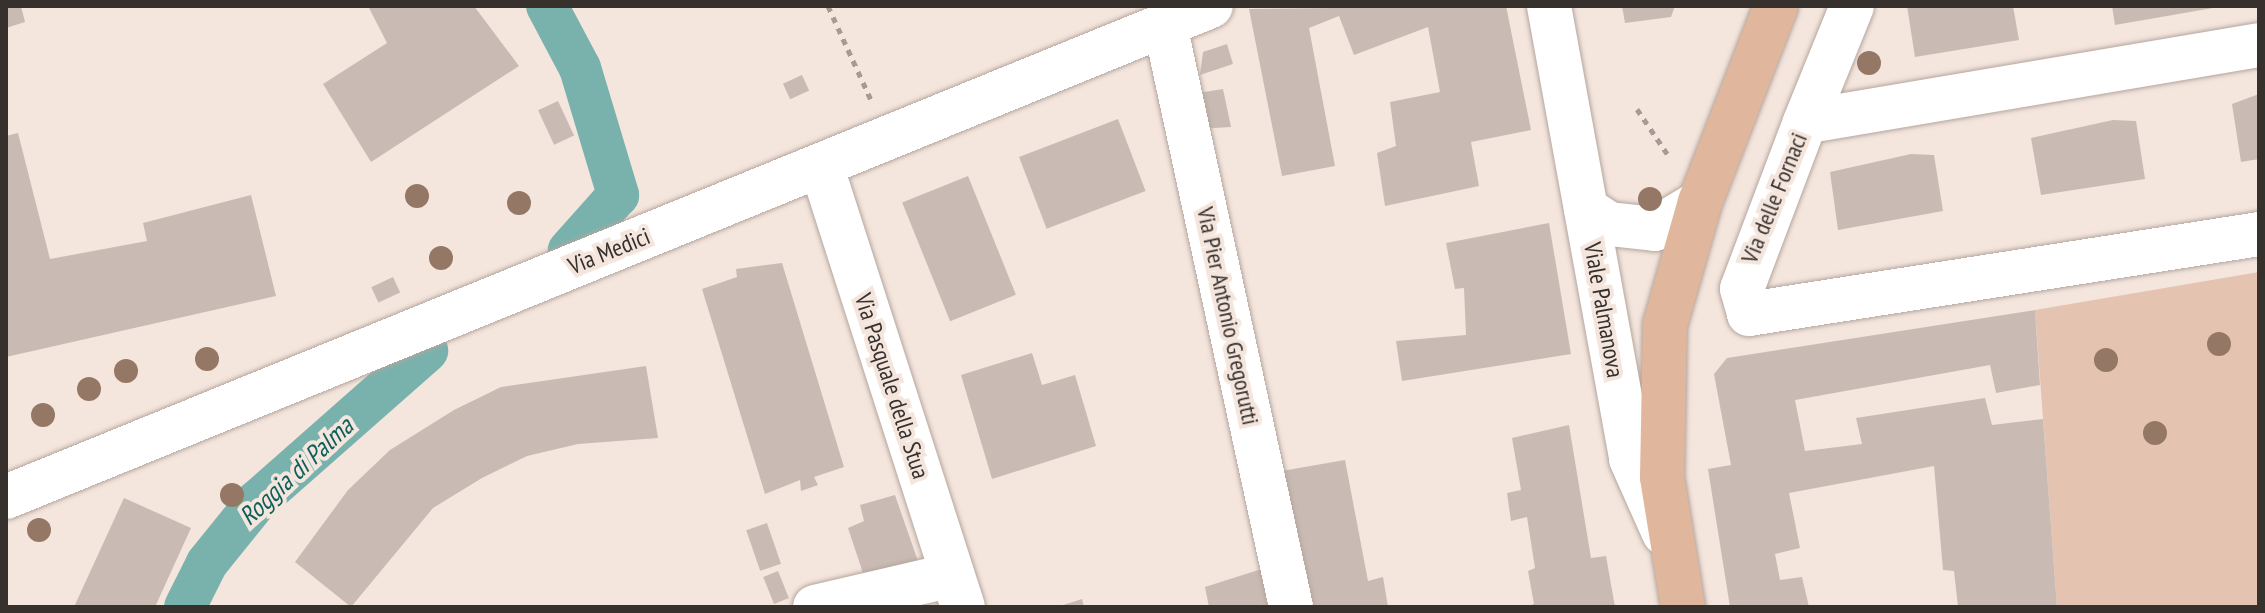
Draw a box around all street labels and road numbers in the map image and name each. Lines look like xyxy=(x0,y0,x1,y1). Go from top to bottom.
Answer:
street label: Via delle Fornaci xyxy=(1735,129,1813,267)
street label: Via Pier Antonio Gregorutti xyxy=(1191,204,1265,428)
street label: Via Medici xyxy=(564,222,654,280)
street label: Viale Palmanova xyxy=(1578,240,1630,380)
street label: Via Pasquale della Stua xyxy=(848,290,936,482)

